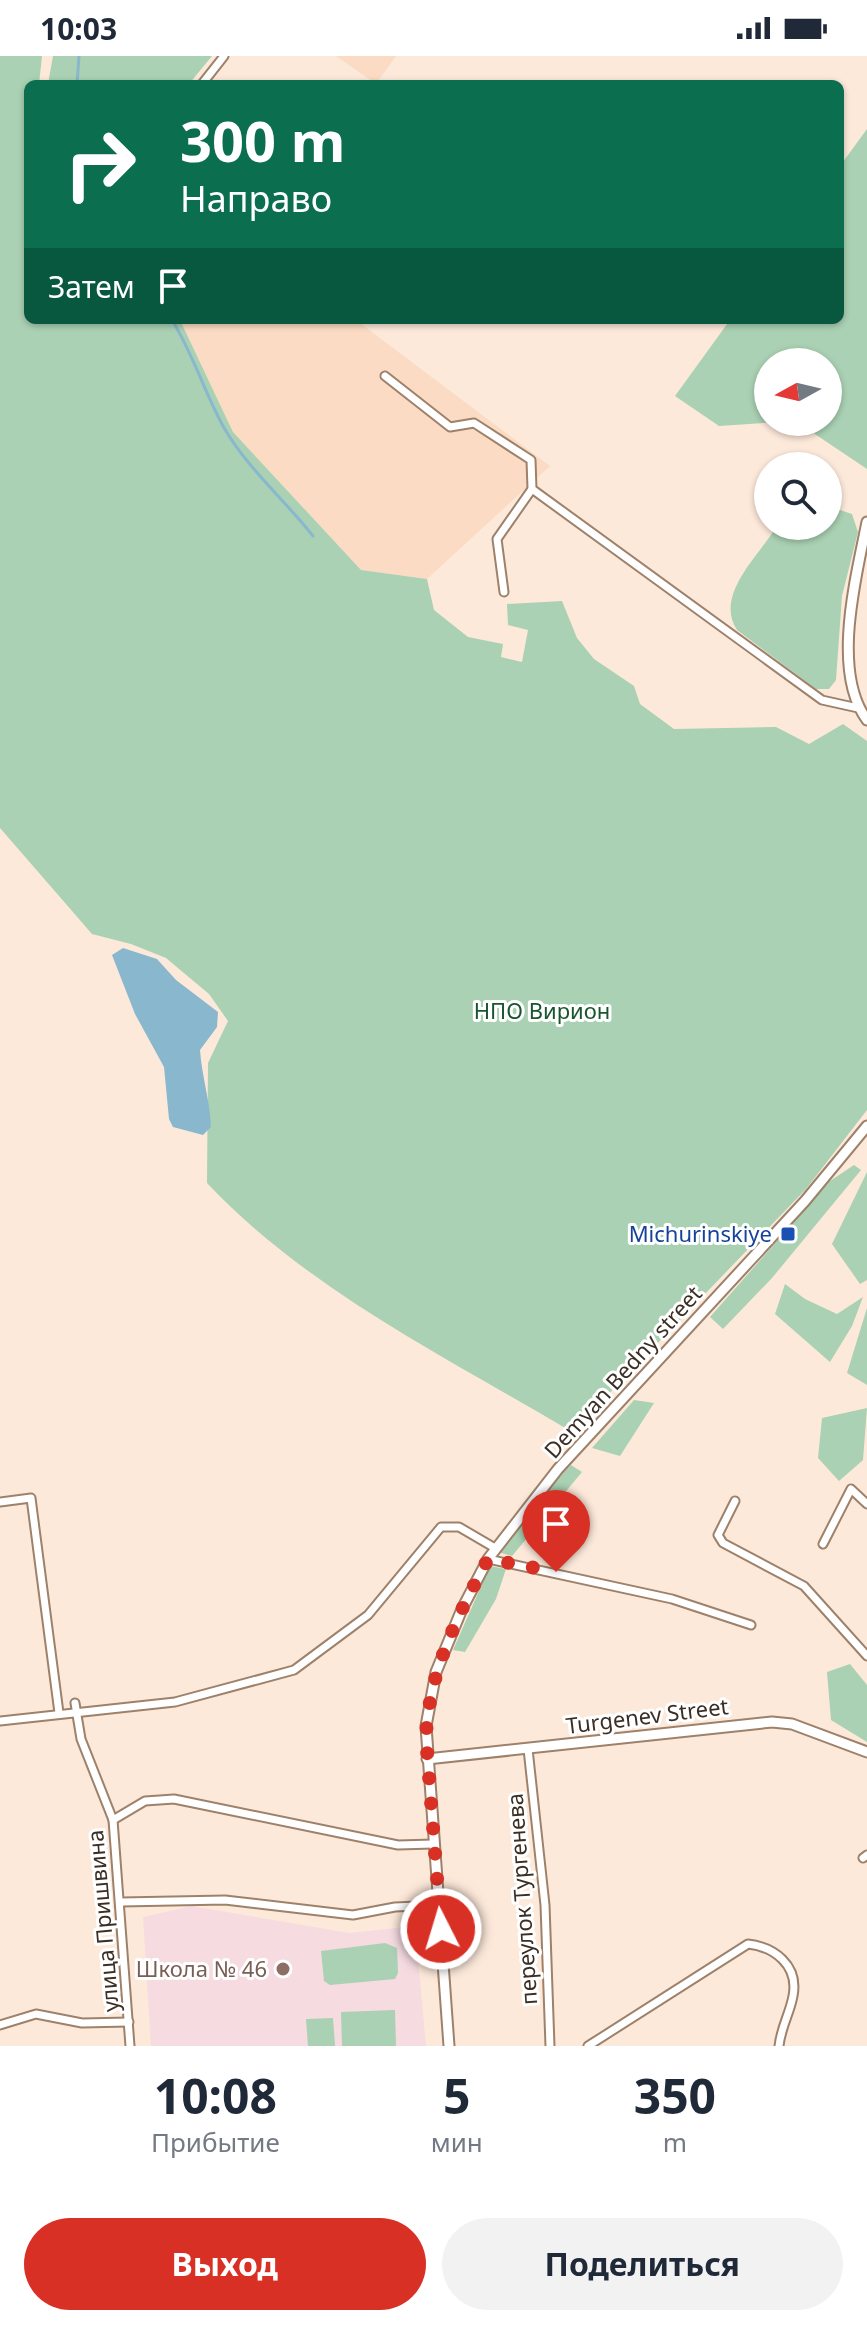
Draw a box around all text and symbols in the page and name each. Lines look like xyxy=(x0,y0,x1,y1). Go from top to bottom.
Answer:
text: 10:03 xyxy=(40,8,117,49)
text: 300 m xyxy=(180,102,345,178)
icon: right xyxy=(48,112,152,216)
text: Направо xyxy=(180,174,332,223)
icon: arrive xyxy=(151,264,195,308)
text: Затем xyxy=(48,266,135,307)
north arrow xyxy=(754,348,842,436)
map controls xyxy=(754,348,842,540)
button: search xyxy=(754,452,842,540)
park label: НПО Вирион xyxy=(474,995,610,1025)
place label: Michurinskiye xyxy=(629,1218,772,1248)
marker: Michurinskiye xyxy=(779,1225,797,1243)
street label: Demyan Bedny street xyxy=(537,1279,708,1464)
pin xyxy=(522,1490,590,1572)
icon: arrive xyxy=(534,1502,578,1546)
street label: Turgenev Street xyxy=(564,1690,730,1740)
street label: переулок Тургенева xyxy=(499,1792,543,2006)
street label: улица Пришвина xyxy=(79,1829,125,2013)
position arrow xyxy=(399,1887,483,1971)
place label: Школа № 46 xyxy=(136,1953,267,1983)
marker: Школа № 46 xyxy=(274,1960,292,1978)
text: 10:08 xyxy=(154,2063,277,2128)
text: 5 xyxy=(443,2063,470,2128)
text: 350 xyxy=(634,2063,716,2128)
text: Прибытие xyxy=(151,2124,280,2160)
text: мин xyxy=(431,2124,483,2160)
text: m xyxy=(663,2124,687,2160)
button: Выход xyxy=(24,2218,426,2310)
button: Поделиться xyxy=(442,2218,843,2310)

